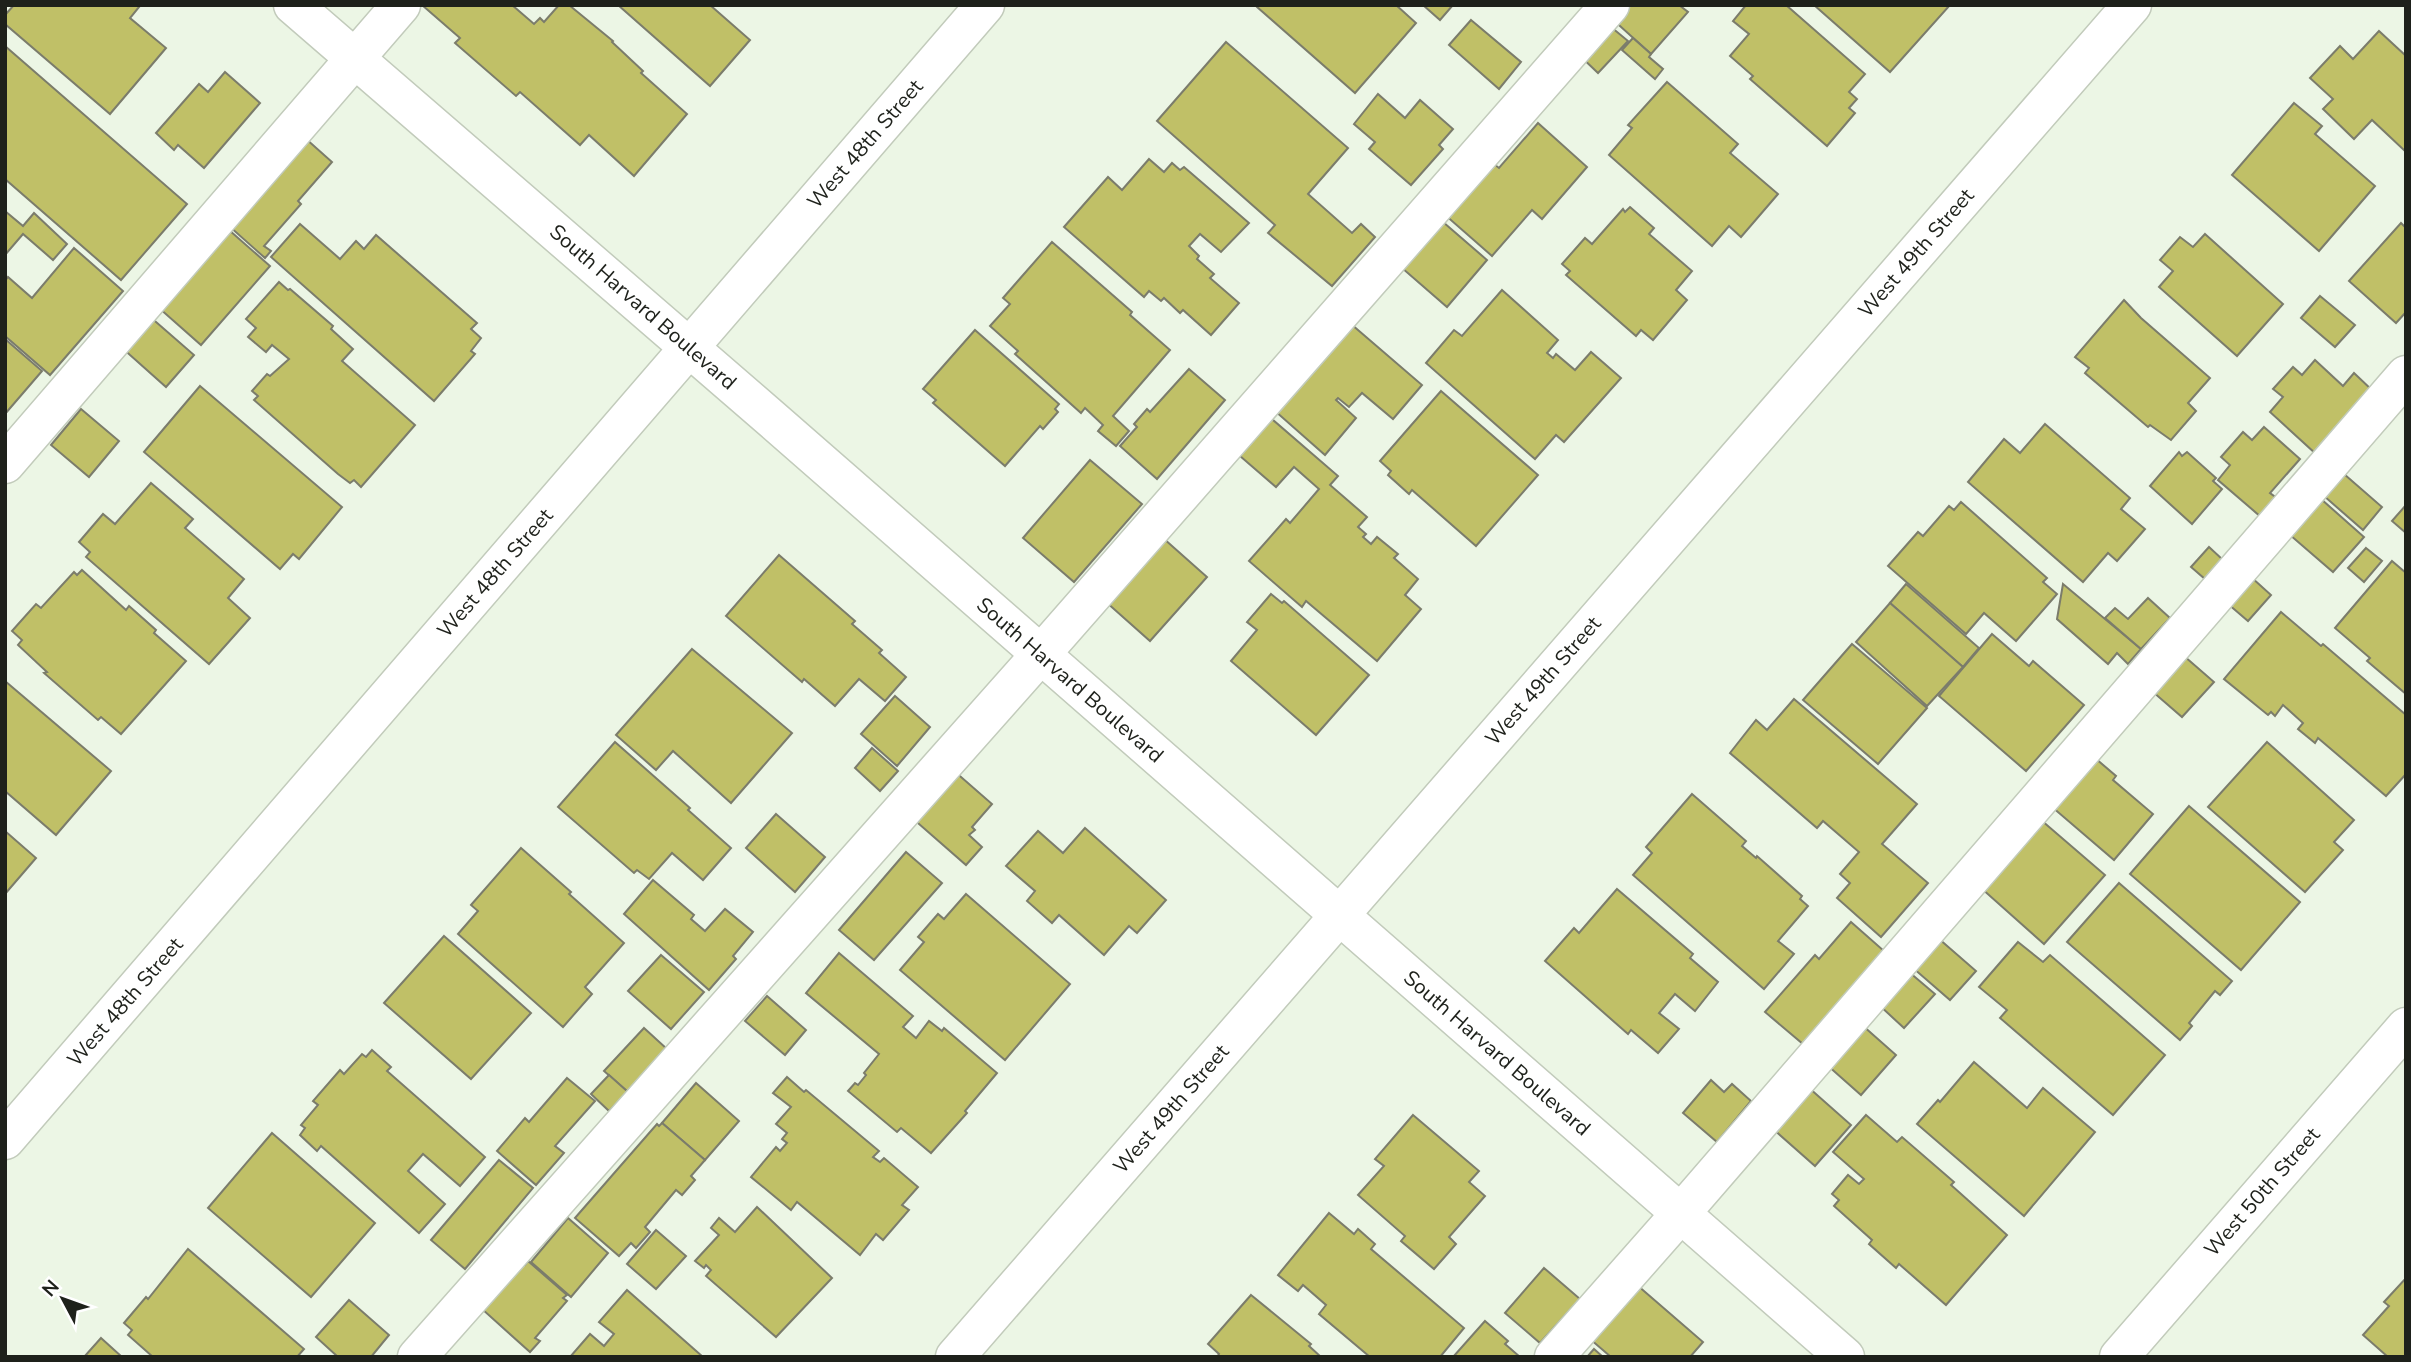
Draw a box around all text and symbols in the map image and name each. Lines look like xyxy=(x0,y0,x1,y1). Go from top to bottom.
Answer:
street label: West 48th Street xyxy=(801,73,929,215)
street label: West 49th Street xyxy=(1852,182,1980,324)
street label: South Harvard Boulevard xyxy=(544,218,742,396)
street label: West 48th Street xyxy=(431,502,559,644)
street label: South Harvard Boulevard xyxy=(971,591,1169,769)
street label: West 49th Street xyxy=(1479,610,1607,752)
street label: West 48th Street xyxy=(61,931,189,1073)
street label: South Harvard Boulevard xyxy=(1398,964,1596,1142)
street label: West 49th Street xyxy=(1107,1038,1235,1180)
street label: West 50th Street xyxy=(2198,1121,2326,1263)
north arrow xyxy=(28,1264,98,1334)
text: N xyxy=(36,1275,65,1302)

